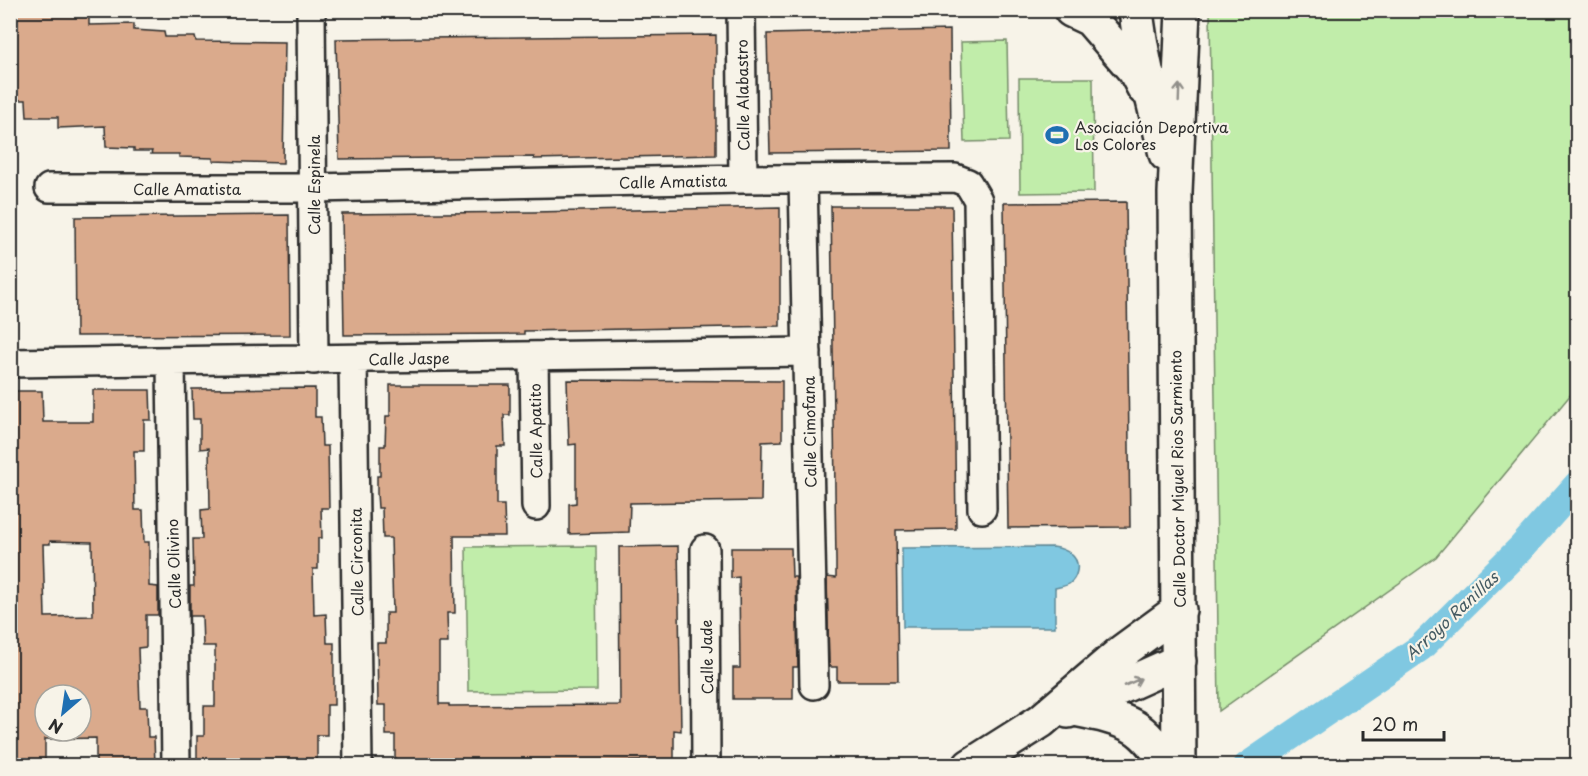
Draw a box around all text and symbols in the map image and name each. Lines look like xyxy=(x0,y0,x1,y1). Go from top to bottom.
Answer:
street label: Calle Alabastro xyxy=(730,39,754,151)
one-way arrow xyxy=(1174,83,1185,103)
place label: Asociación Deportiva Los Colores xyxy=(1075,115,1229,155)
sports icon: Asociación Deportiva Los Colores xyxy=(1044,122,1070,148)
street label: Calle Espinela xyxy=(302,134,325,235)
street label: Calle Amatista xyxy=(619,169,728,193)
street label: Calle Amatista xyxy=(133,177,242,200)
street label: Calle Jaspe xyxy=(368,346,450,370)
street label: Calle Doctor Miguel Rios Sarmiento xyxy=(1163,350,1191,608)
street label: Calle Cimofana xyxy=(797,375,821,488)
street label: Calle Apatito xyxy=(523,383,547,479)
street label: Calle Circonita xyxy=(344,507,368,617)
street label: Calle Olivino xyxy=(160,519,186,609)
water label: Arroyo Ranillas xyxy=(1399,564,1504,665)
street label: Calle Jade xyxy=(694,619,718,695)
one-way arrow xyxy=(1124,676,1142,687)
north arrow xyxy=(33,683,93,743)
scale bar xyxy=(1363,704,1444,742)
text: 20 m xyxy=(1372,710,1418,737)
text: N xyxy=(44,713,67,741)

